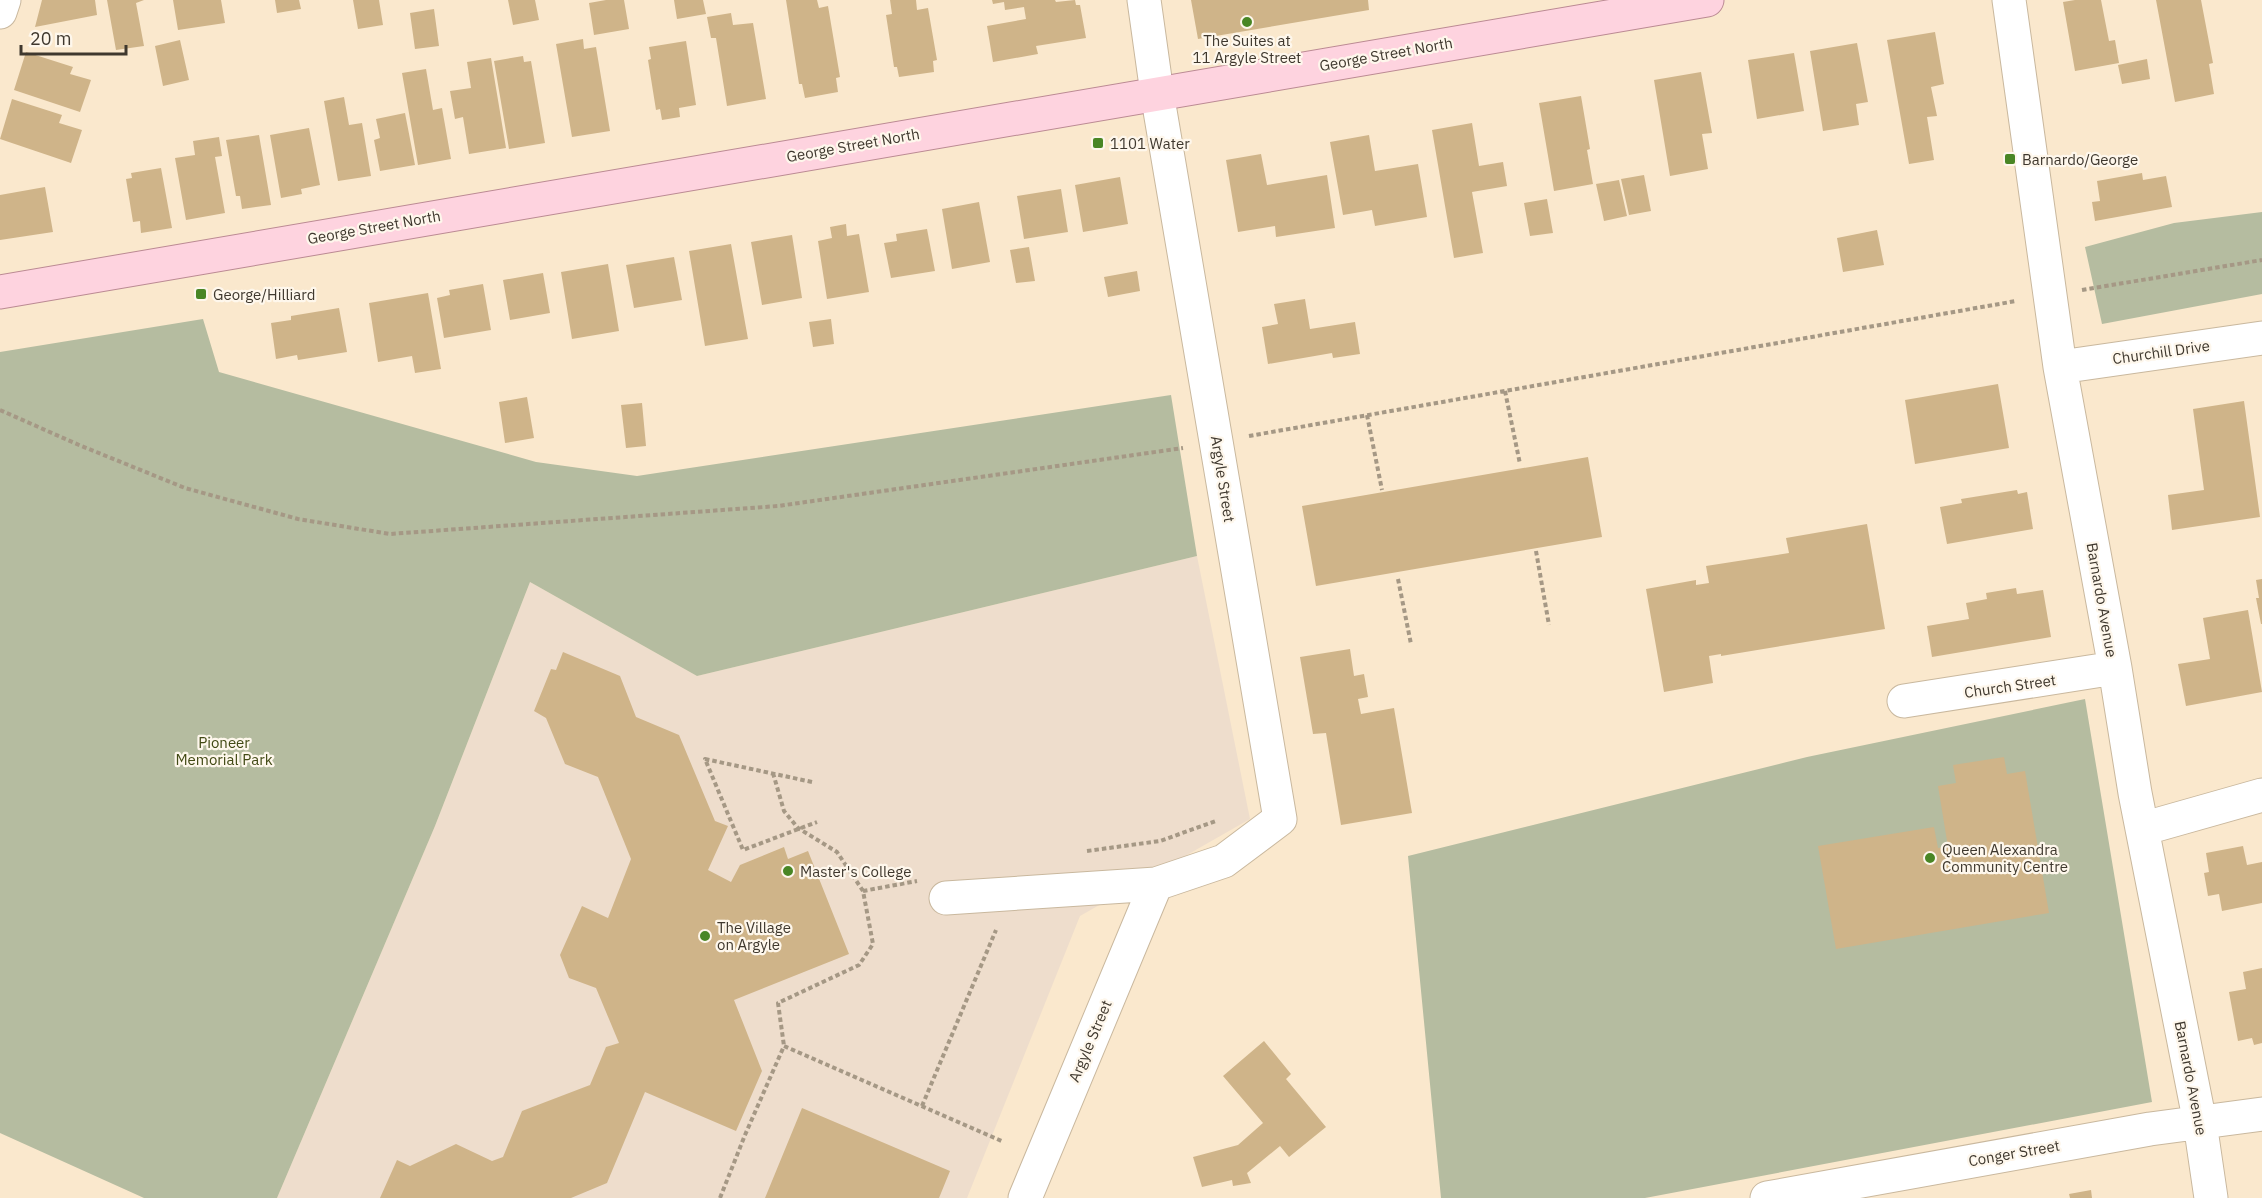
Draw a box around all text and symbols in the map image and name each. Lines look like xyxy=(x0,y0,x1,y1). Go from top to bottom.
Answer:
marker: The Suites at 11 Argyle Street xyxy=(1240,15,1254,29)
scale bar xyxy=(21,18,126,56)
text: 20 m xyxy=(30,27,72,50)
place label: The Suites at 11 Argyle Street xyxy=(1193,31,1301,67)
street label: George Street North xyxy=(1318,33,1454,75)
street label: George Street North xyxy=(785,124,921,166)
place label: 1101 Water xyxy=(1110,134,1190,153)
marker: 1101 Water xyxy=(1091,136,1105,150)
place label: Barnardo/George xyxy=(2022,150,2138,169)
marker: Barnardo/George xyxy=(2003,152,2017,166)
street label: George Street North xyxy=(306,206,442,248)
place label: George/Hilliard xyxy=(213,285,315,304)
marker: George/Hilliard xyxy=(194,287,208,301)
street label: Churchill Drive xyxy=(2111,336,2211,368)
street label: Argyle Street xyxy=(1207,434,1239,524)
street label: Barnardo Avenue xyxy=(2083,541,2121,659)
street label: Church Street xyxy=(1963,670,2057,702)
park label: Pioneer Memorial Park xyxy=(175,733,273,769)
place label: Queen Alexandra Community Centre xyxy=(1942,840,2068,876)
marker: Queen Alexandra Community Centre xyxy=(1923,851,1937,865)
place label: Master's College xyxy=(800,862,911,881)
marker: Master's College xyxy=(781,864,795,878)
place label: The Village on Argyle xyxy=(717,918,791,954)
marker: The Village on Argyle xyxy=(698,929,712,943)
street label: Argyle Street xyxy=(1064,997,1116,1085)
street label: Barnardo Avenue xyxy=(2171,1019,2211,1137)
street label: Conger Street xyxy=(1967,1136,2061,1170)

